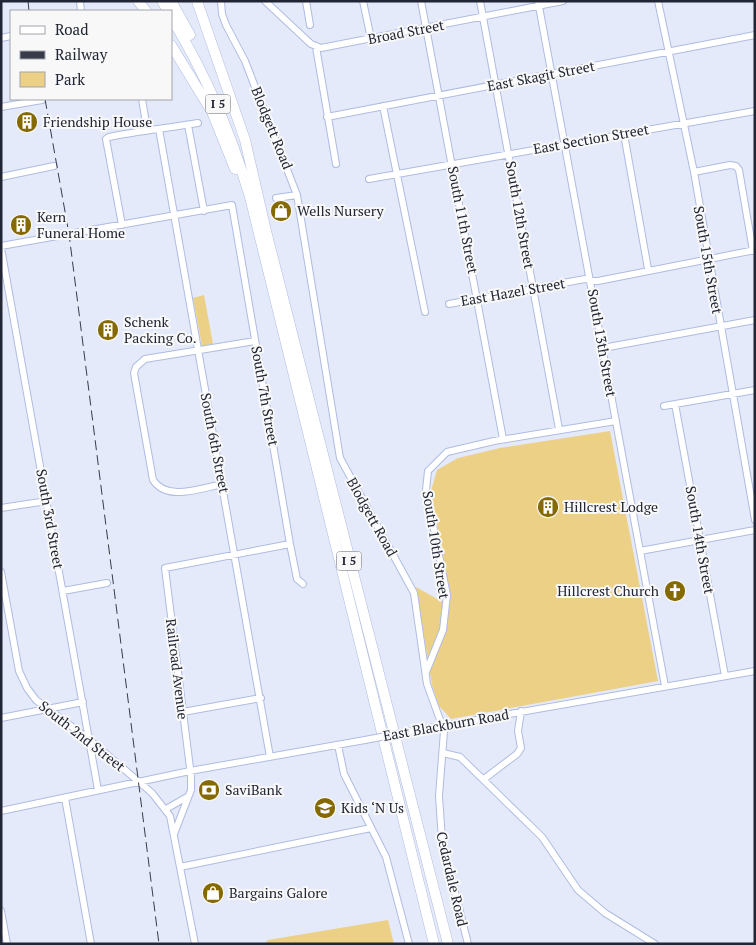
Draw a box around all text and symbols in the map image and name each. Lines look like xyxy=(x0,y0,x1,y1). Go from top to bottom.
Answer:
legend xyxy=(10,10,172,100)
street label: Broad Street xyxy=(366,15,446,48)
text: Road xyxy=(55,19,88,39)
text: Railway xyxy=(55,44,108,64)
street label: East Skagit Street xyxy=(485,56,597,95)
text: Park xyxy=(55,69,85,89)
street label: Blodgett Road xyxy=(247,84,298,172)
road number: I 5 xyxy=(206,95,230,114)
building icon: Friendship House xyxy=(15,110,39,134)
place label: Friendship House xyxy=(43,112,152,131)
street label: East Section Street xyxy=(532,119,651,158)
street label: South 12th Street xyxy=(502,159,539,271)
street label: South 11th Street xyxy=(444,165,483,276)
shop icon: Wells Nursery xyxy=(269,199,293,223)
place label: Wells Nursery xyxy=(297,201,384,220)
street label: South 15th Street xyxy=(690,204,727,316)
place label: Kern Funeral Home xyxy=(37,207,125,242)
building icon: Kern Funeral Home xyxy=(9,213,33,237)
street label: East Hazel Street xyxy=(459,273,567,310)
street label: South 13th Street xyxy=(584,287,621,399)
place label: Schenk Packing Co. xyxy=(124,312,197,347)
building icon: Schenk Packing Co. xyxy=(96,318,120,342)
street label: South 7th Street xyxy=(247,344,284,448)
street label: South 6th Street xyxy=(196,391,235,495)
street label: South 3rd Street xyxy=(32,467,69,571)
street label: Blodgett Road xyxy=(343,474,402,560)
street label: South 14th Street xyxy=(682,484,719,596)
street label: South 10th Street xyxy=(419,490,455,601)
building icon: Hillcrest Lodge xyxy=(536,495,560,519)
place label: Hillcrest Lodge xyxy=(564,497,658,516)
road number: I 5 xyxy=(336,552,362,570)
church icon: Hillcrest Church xyxy=(663,579,687,603)
place label: Hillcrest Church xyxy=(557,581,659,600)
street label: Railroad Avenue xyxy=(162,617,193,720)
street label: South 2nd Street xyxy=(35,696,130,776)
street label: East Blackburn Road xyxy=(381,704,511,745)
bank icon: SaviBank xyxy=(197,778,221,802)
place label: SaviBank xyxy=(225,780,283,799)
school or university icon: Kids ‘N Us xyxy=(313,796,337,820)
place label: Kids ‘N Us xyxy=(341,798,404,817)
street label: Cedardale Road xyxy=(432,830,473,928)
shop icon: Bargains Galore xyxy=(201,881,225,905)
place label: Bargains Galore xyxy=(229,883,328,902)

